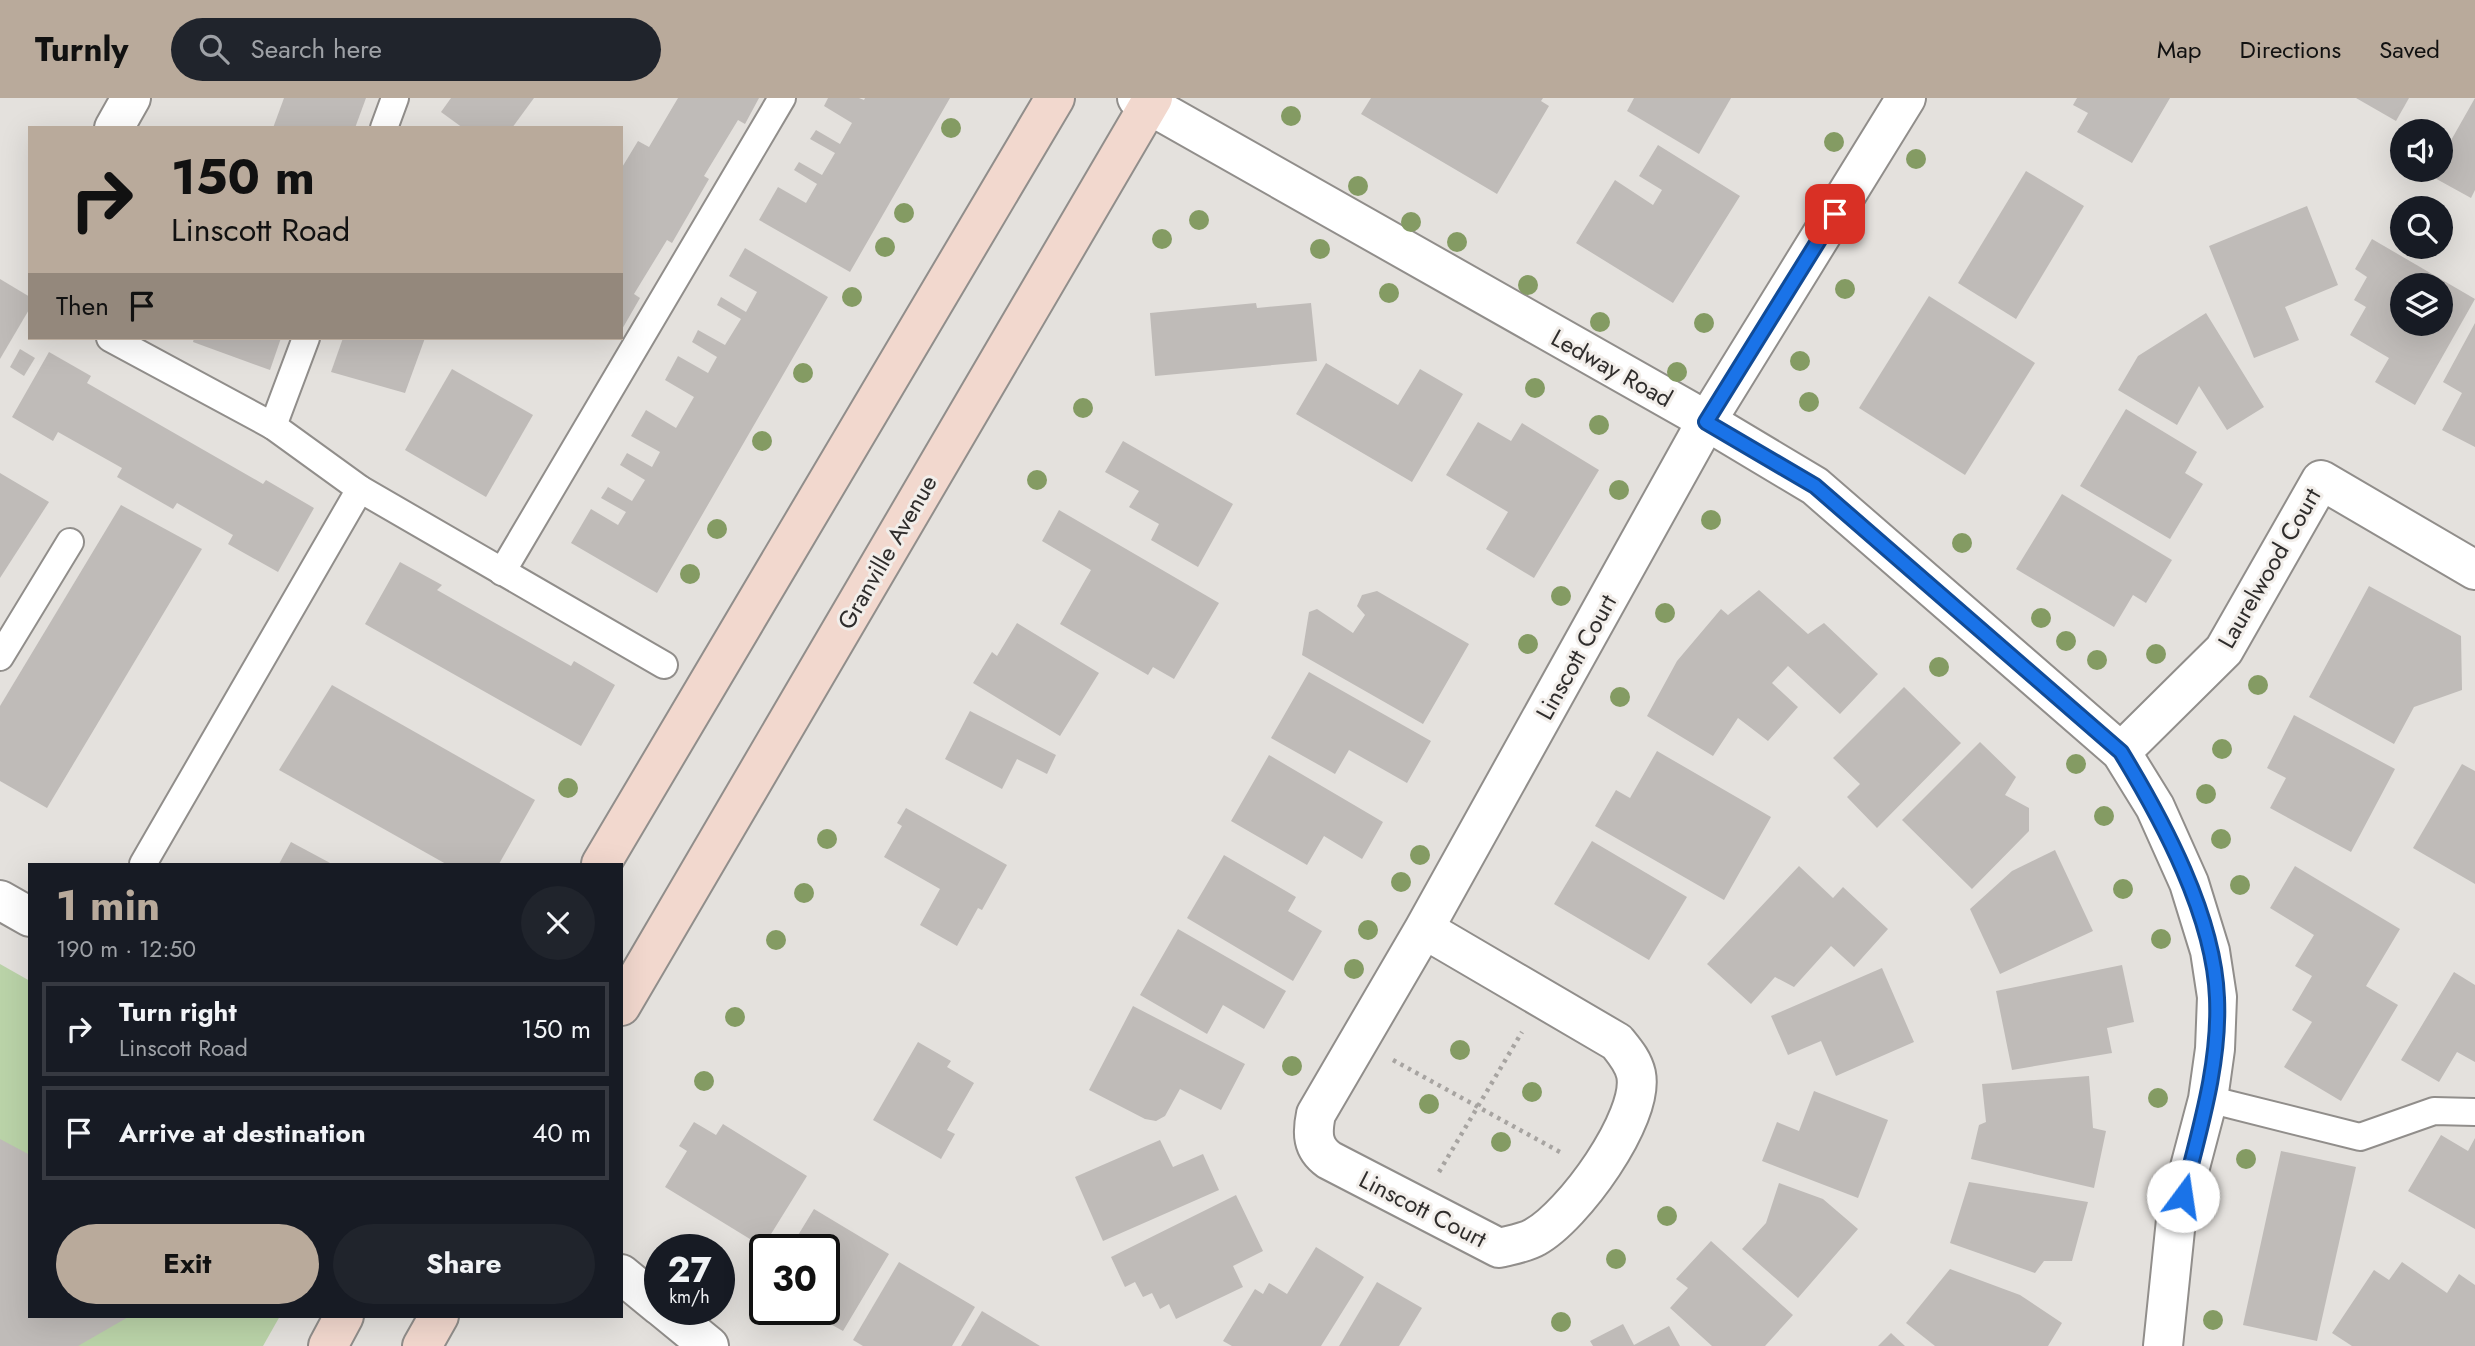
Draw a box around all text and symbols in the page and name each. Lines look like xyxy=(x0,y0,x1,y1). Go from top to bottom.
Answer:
search box xyxy=(171,18,661,81)
text: Turnly xyxy=(35,26,129,73)
icon: search xyxy=(195,30,233,68)
text: Search here xyxy=(251,30,382,68)
text: Map xyxy=(2157,32,2202,67)
text: Directions xyxy=(2240,32,2341,67)
text: Saved xyxy=(2379,32,2440,67)
map controls xyxy=(2390,119,2453,336)
button: sound xyxy=(2390,119,2453,182)
text: 150 m xyxy=(171,142,315,212)
icon: right xyxy=(56,154,147,245)
pin xyxy=(1805,184,1865,244)
icon: arrive xyxy=(1816,195,1854,233)
button: search xyxy=(2390,196,2453,259)
text: Linscott Road xyxy=(171,207,350,253)
button: layers xyxy=(2390,273,2453,336)
text: Then xyxy=(56,287,109,325)
icon: arrive xyxy=(123,287,161,325)
street label: Ledway Road xyxy=(1545,320,1679,416)
street label: Granville Avenue xyxy=(829,468,945,636)
street label: Laurelwood Court xyxy=(2209,481,2329,655)
street label: Linscott Court xyxy=(1527,588,1625,726)
text: 1 min xyxy=(56,875,160,936)
button: close xyxy=(521,886,595,960)
text: 190 m · 12:50 xyxy=(56,932,196,966)
text: Turn right xyxy=(119,993,237,1031)
icon: right xyxy=(60,1010,98,1048)
text: 150 m xyxy=(521,1010,591,1048)
text: Linscott Road xyxy=(119,1031,248,1065)
icon: arrive xyxy=(60,1114,98,1152)
text: Arrive at destination xyxy=(119,1114,366,1152)
text: 40 m xyxy=(532,1114,591,1152)
position arrow xyxy=(2146,1159,2220,1233)
street label: Linscott Court xyxy=(1353,1162,1493,1256)
button: Exit xyxy=(56,1224,319,1304)
button: Share xyxy=(333,1224,595,1304)
speed limit sign: 30 xyxy=(749,1234,840,1325)
text: 27 xyxy=(667,1245,712,1295)
text: km/h xyxy=(669,1284,710,1310)

